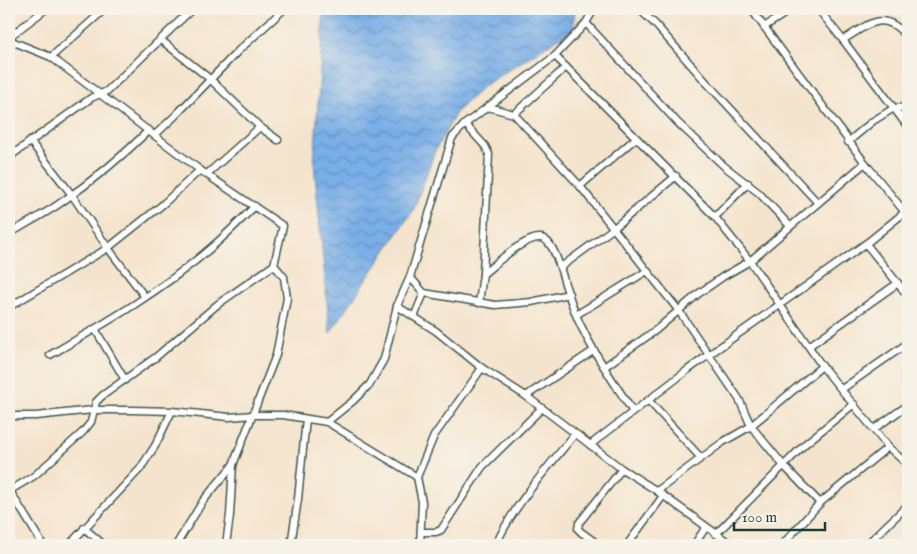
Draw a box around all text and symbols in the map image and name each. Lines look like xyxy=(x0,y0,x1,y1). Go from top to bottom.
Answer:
scale bar xyxy=(734,499,826,531)
text: 100 m xyxy=(742,508,778,527)

